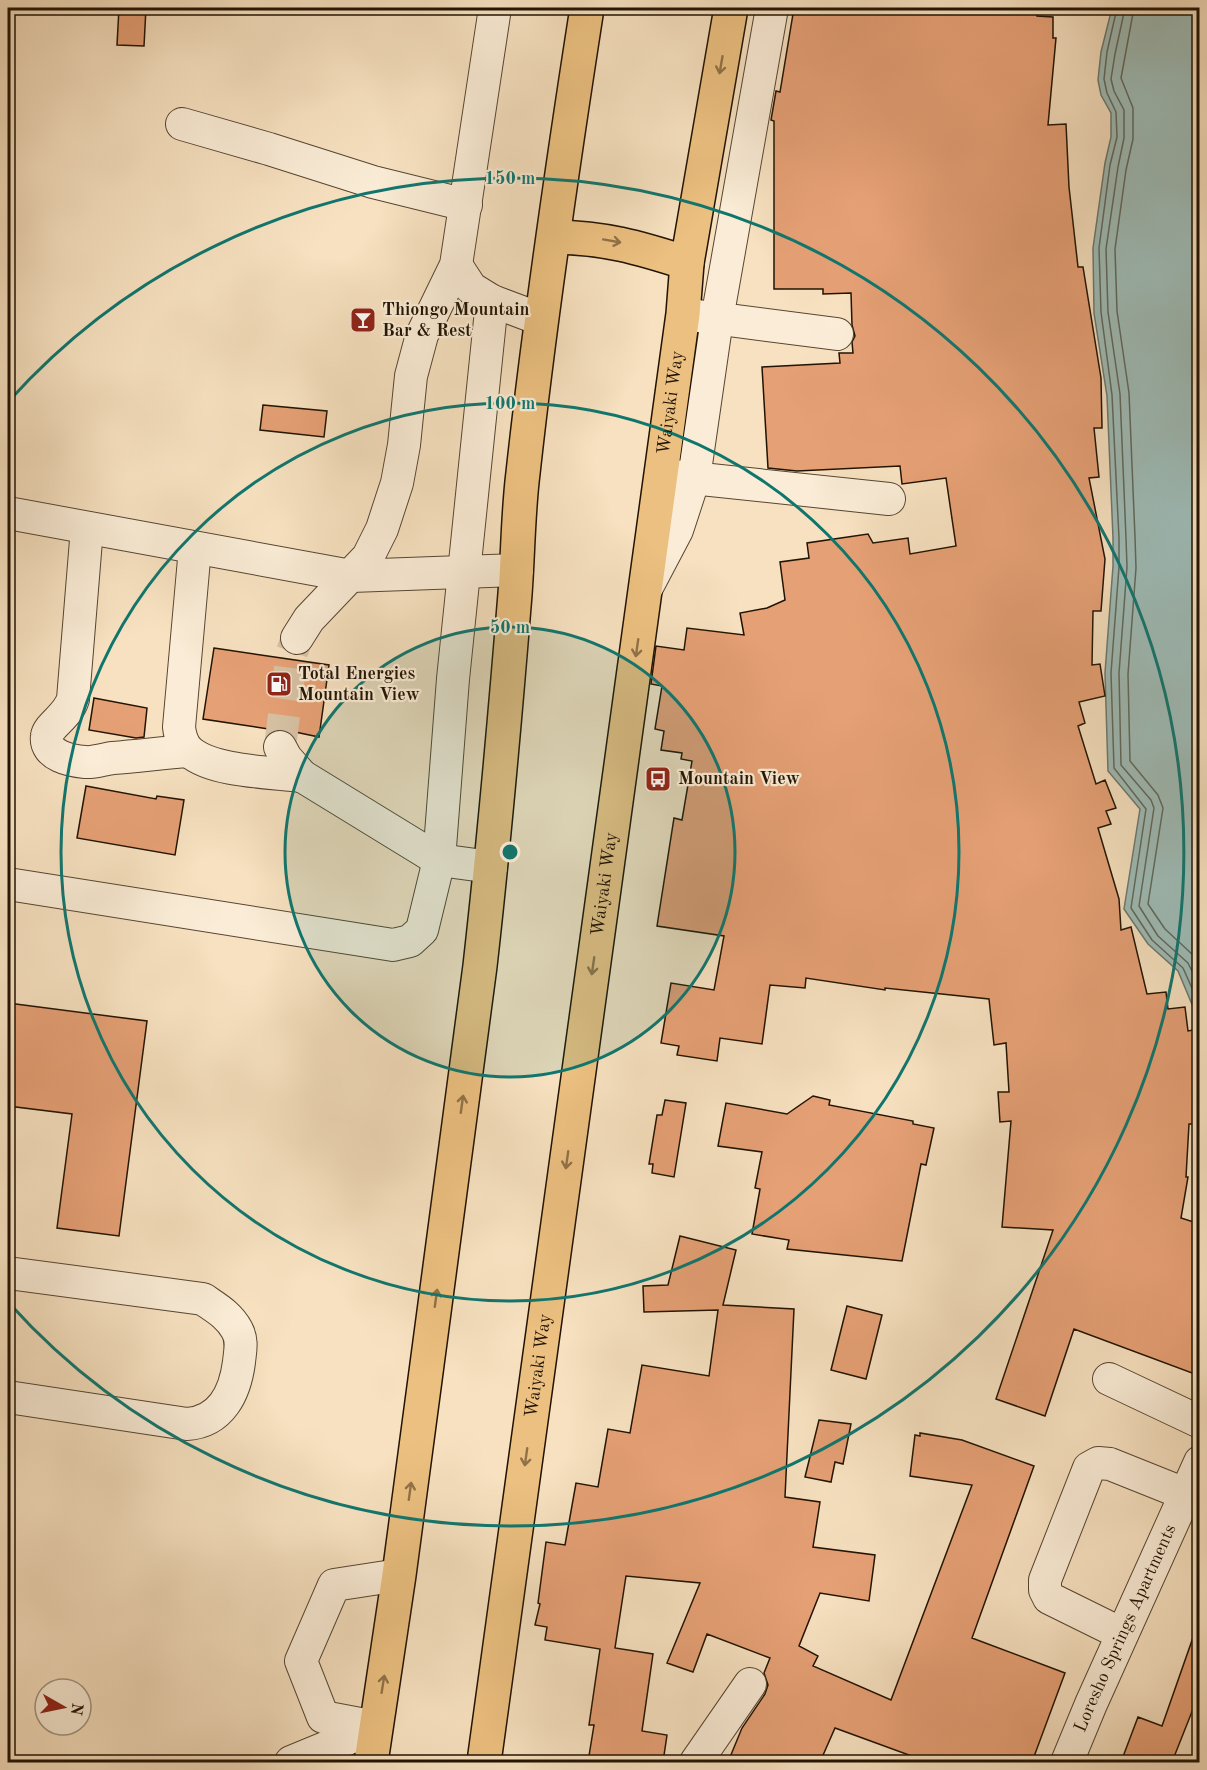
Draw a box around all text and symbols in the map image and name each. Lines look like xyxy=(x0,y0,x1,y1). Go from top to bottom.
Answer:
one-way arrow xyxy=(715,55,726,74)
text: 150 m xyxy=(485,170,535,188)
one-way arrow xyxy=(602,236,622,247)
place label: Thiongo Mountain Bar & Rest xyxy=(382,301,530,340)
bar icon: Thiongo Mountain Bar & Rest xyxy=(348,305,378,335)
street label: Waiyaki Way xyxy=(655,349,687,456)
text: 100 m xyxy=(485,395,535,413)
text: 50 m xyxy=(490,619,530,637)
one-way arrow xyxy=(631,638,642,658)
place label: Total Energies Mountain View xyxy=(298,665,420,704)
fuel station icon: Total Energies Mountain View xyxy=(264,669,294,699)
bus stop icon: Mountain View xyxy=(643,764,673,794)
place label: Mountain View xyxy=(678,770,800,788)
street label: Waiyaki Way xyxy=(589,831,621,937)
centre of rings xyxy=(500,842,520,862)
one-way arrow xyxy=(588,956,599,976)
one-way arrow xyxy=(456,1095,467,1115)
one-way arrow xyxy=(561,1149,572,1169)
one-way arrow xyxy=(431,1288,442,1308)
street label: Waiyaki Way xyxy=(522,1312,555,1419)
one-way arrow xyxy=(520,1447,531,1466)
one-way arrow xyxy=(405,1482,416,1501)
street label: Loresho Springs Apartments xyxy=(1071,1521,1180,1735)
one-way arrow xyxy=(377,1675,388,1694)
north arrow xyxy=(33,1677,93,1737)
text: N xyxy=(67,1702,85,1717)

